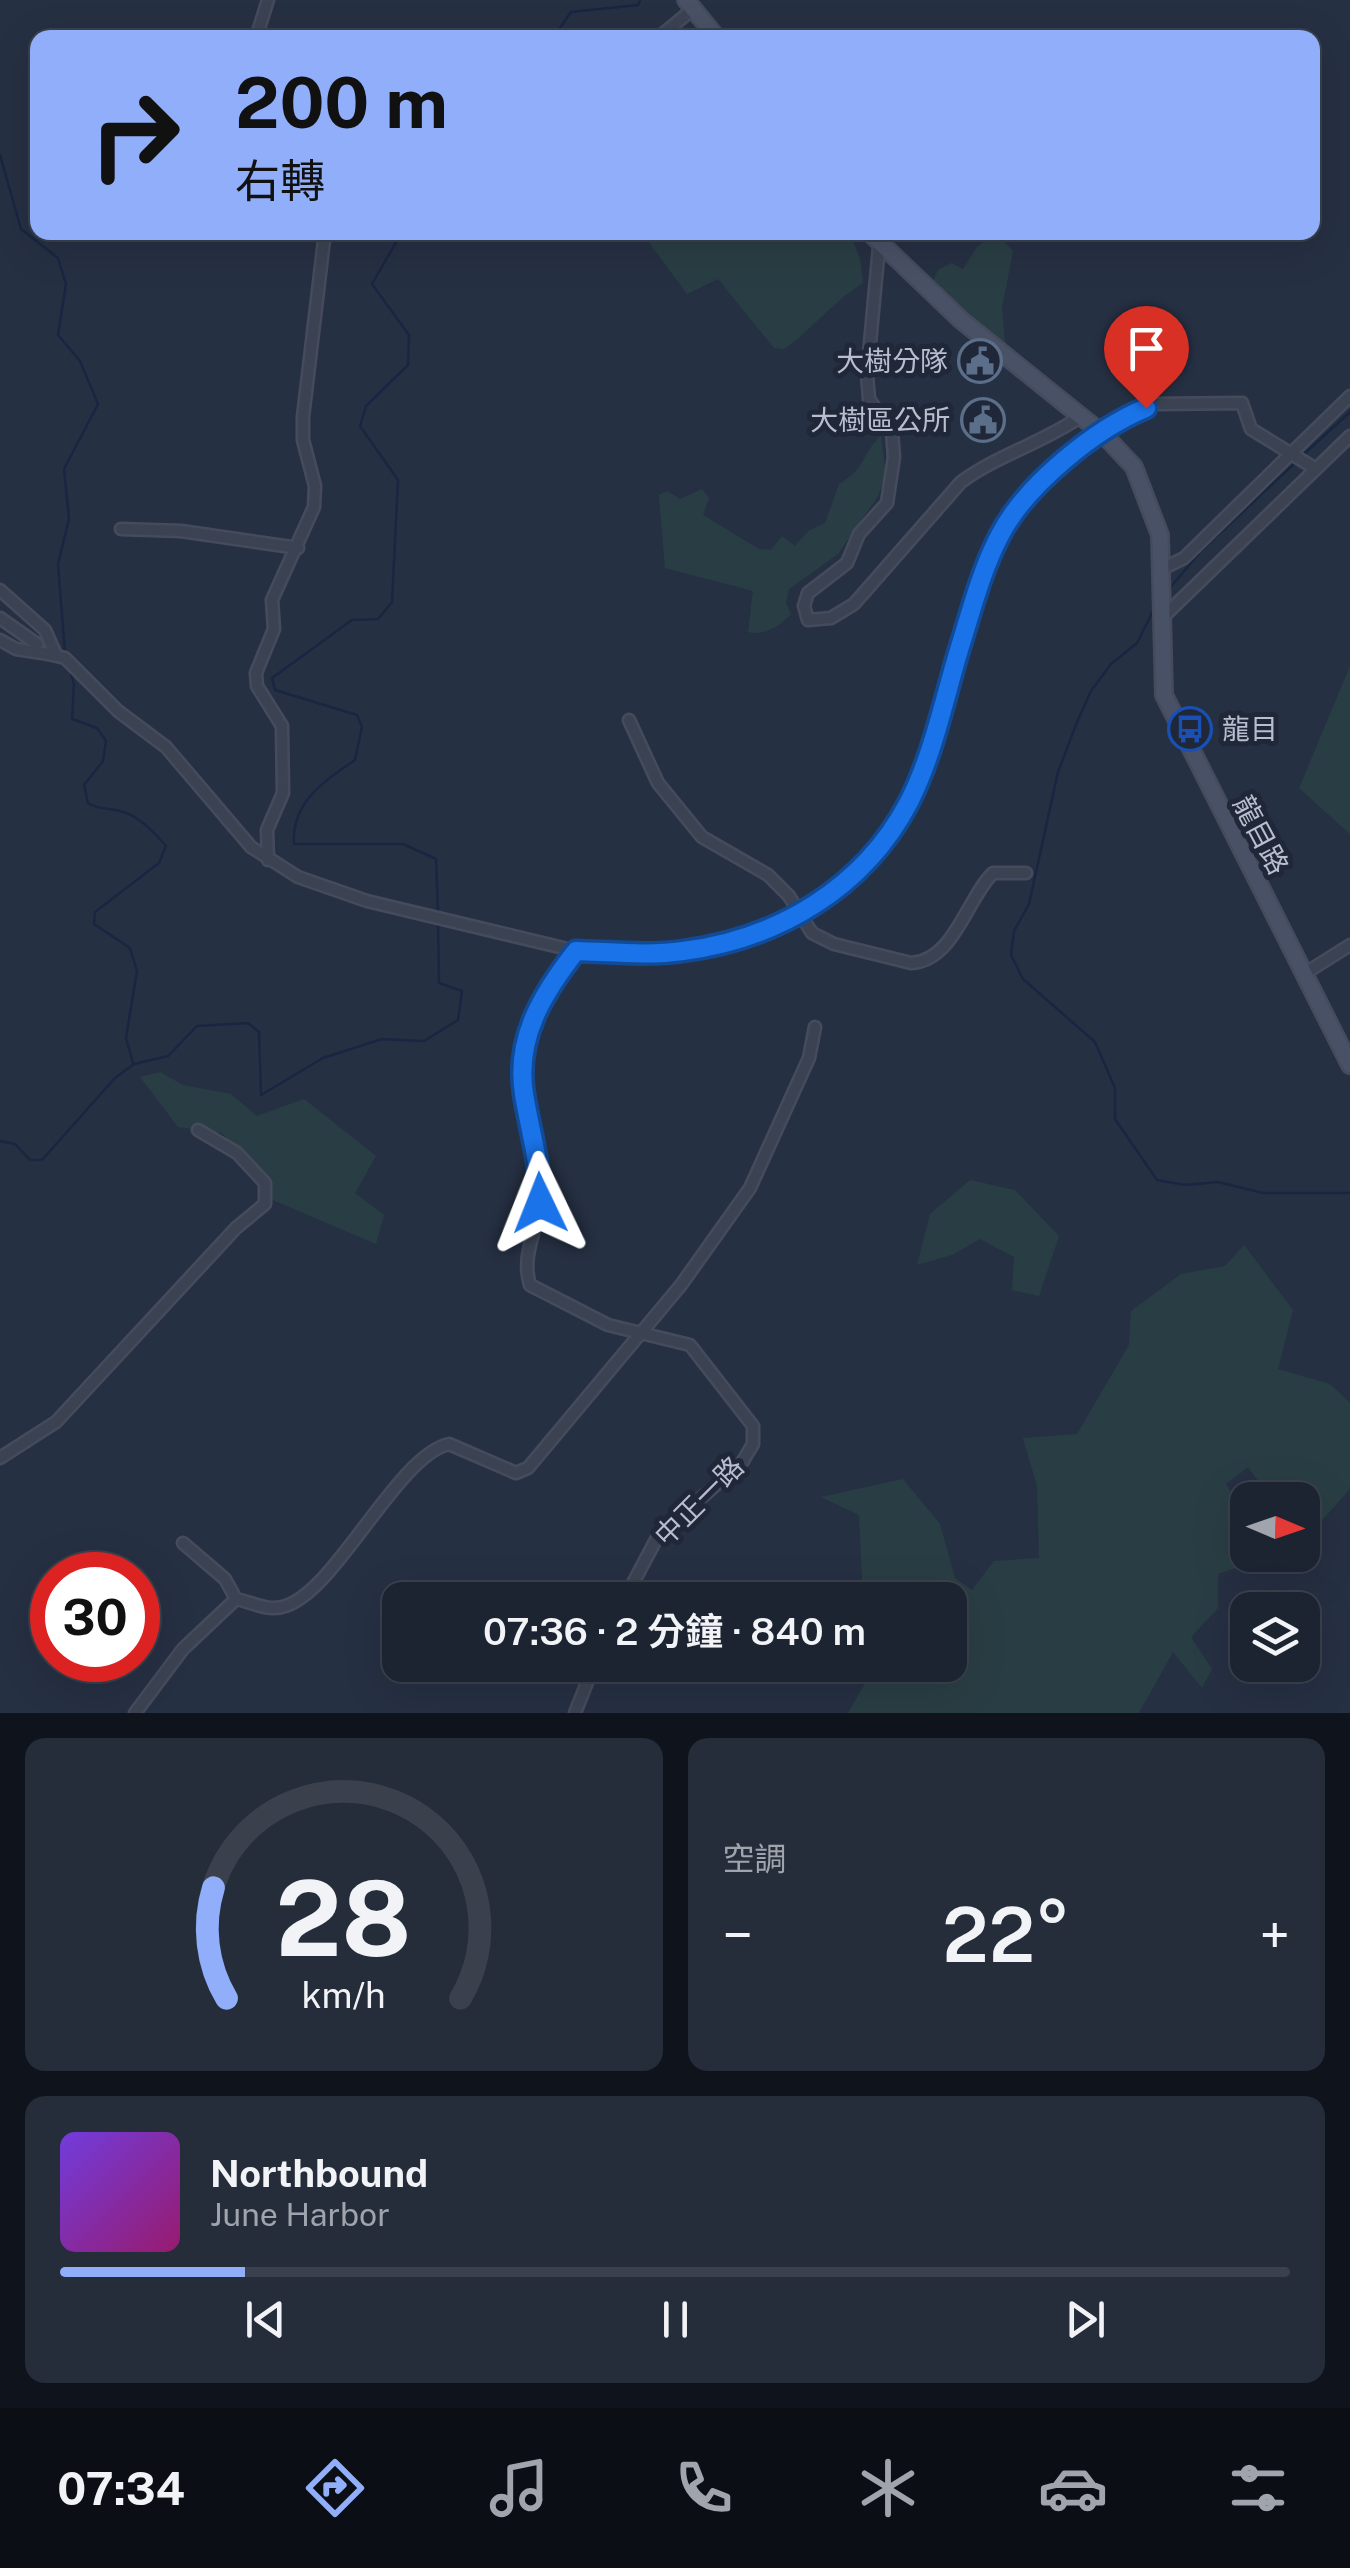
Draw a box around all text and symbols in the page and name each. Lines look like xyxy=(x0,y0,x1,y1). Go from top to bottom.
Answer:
text: 200 m xyxy=(235,61,448,144)
icon: right xyxy=(70,70,200,200)
text: 右轉 xyxy=(235,154,325,207)
pin xyxy=(1104,306,1189,409)
icon: arrive xyxy=(1119,321,1174,376)
public building icon: 大樹分隊 xyxy=(957,338,1003,384)
place label: 大樹分隊 xyxy=(836,344,948,377)
public building icon: 大樹區公所 xyxy=(960,397,1006,443)
place label: 大樹區公所 xyxy=(810,403,950,436)
bus stop icon: 龍目 xyxy=(1167,706,1213,752)
place label: 龍目 xyxy=(1222,712,1278,745)
street label: 龍目路 xyxy=(1227,790,1296,880)
position arrow xyxy=(488,1151,592,1255)
street label: 中正一路 xyxy=(647,1449,750,1552)
north arrow xyxy=(1230,1482,1320,1572)
map controls xyxy=(1230,1482,1320,1682)
speed limit sign: 30 xyxy=(30,1552,160,1682)
button: layers xyxy=(1230,1592,1320,1682)
text: 07:36 · 2 分鐘 · 840 m xyxy=(483,1609,866,1654)
text: 空調 xyxy=(723,1840,787,1877)
text: 28 xyxy=(276,1857,412,1979)
text: 22° xyxy=(942,1891,1070,1979)
text: − xyxy=(723,1903,753,1967)
text: + xyxy=(1260,1903,1290,1967)
text: km/h xyxy=(302,1974,386,2016)
text: Northbound xyxy=(210,2151,428,2196)
text: June Harbor xyxy=(210,2196,390,2233)
icon: previous xyxy=(238,2292,293,2347)
icon: pause xyxy=(648,2292,703,2347)
icon: next xyxy=(1058,2292,1113,2347)
icon: directions xyxy=(300,2453,370,2523)
icon: music xyxy=(484,2453,554,2523)
icon: phone xyxy=(669,2453,739,2523)
icon: climate xyxy=(853,2453,923,2523)
icon: car xyxy=(1038,2453,1108,2523)
icon: filters xyxy=(1223,2453,1293,2523)
text: 07:34 xyxy=(57,2462,185,2515)

